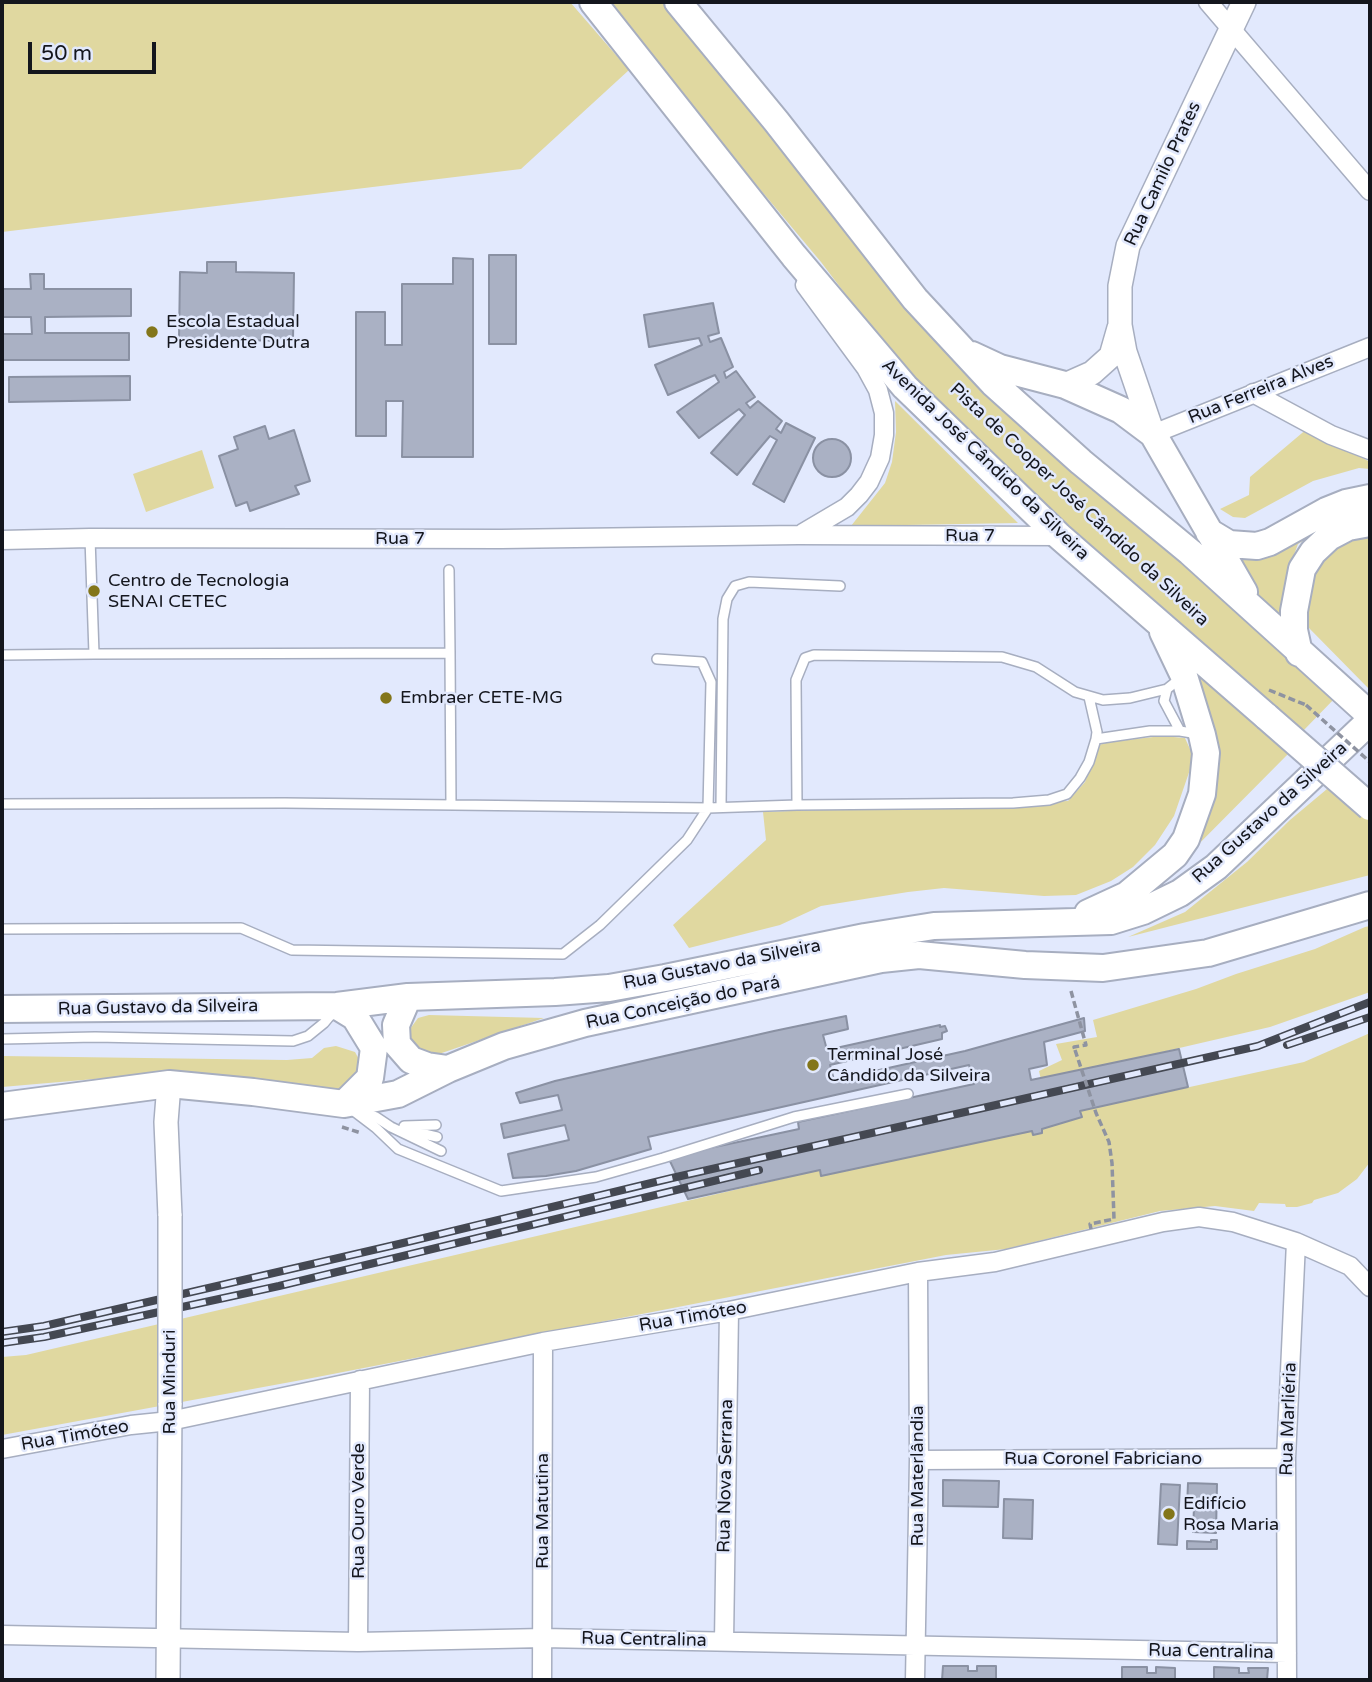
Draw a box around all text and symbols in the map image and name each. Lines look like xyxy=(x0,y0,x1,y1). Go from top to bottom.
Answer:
scale bar xyxy=(32,28,159,72)
text: 50 m xyxy=(41,41,92,66)
street label: Rua Camilo Prates xyxy=(1120,98,1206,250)
place label: Escola Estadual Presidente Dutra xyxy=(166,311,310,354)
marker: Escola Estadual Presidente Dutra xyxy=(144,324,160,340)
street label: Rua Ferreira Alves xyxy=(1185,351,1337,429)
street label: Avenida José Cândido da Silveira xyxy=(877,355,1093,565)
street label: Pista de Cooper José Cândido da Silveira xyxy=(945,379,1213,631)
street label: Rua 7 xyxy=(945,525,995,547)
street label: Rua 7 xyxy=(375,528,425,550)
place label: Centro de Tecnologia SENAI CETEC xyxy=(108,570,289,612)
marker: Centro de Tecnologia SENAI CETEC xyxy=(86,583,102,599)
place label: Embraer CETE-MG xyxy=(400,687,563,709)
marker: Embraer CETE-MG xyxy=(378,690,394,706)
street label: Rua Gustavo da Silveira xyxy=(1188,738,1352,888)
street label: Rua Gustavo da Silveira xyxy=(621,935,823,995)
street label: Rua Conceição do Pará xyxy=(584,972,782,1034)
street label: Rua Gustavo da Silveira xyxy=(57,995,259,1021)
place label: Terminal José Cândido da Silveira xyxy=(827,1044,991,1086)
marker: Terminal José Cândido da Silveira xyxy=(805,1057,821,1073)
street label: Rua Timóteo xyxy=(637,1297,749,1337)
street label: Rua Minduri xyxy=(159,1330,181,1434)
street label: Rua Marliéria xyxy=(1276,1362,1302,1476)
street label: Rua Nova Serrana xyxy=(714,1399,738,1553)
street label: Rua Materlândia xyxy=(907,1405,929,1547)
street label: Rua Timóteo xyxy=(19,1416,131,1456)
street label: Rua Ouro Verde xyxy=(348,1443,370,1579)
street label: Rua Coronel Fabriciano xyxy=(1004,1448,1202,1470)
street label: Rua Matutina xyxy=(532,1453,554,1569)
place label: Edifício Rosa Maria xyxy=(1183,1493,1279,1536)
marker: Edifício Rosa Maria xyxy=(1161,1506,1177,1522)
street label: Rua Centralina xyxy=(581,1628,707,1652)
street label: Rua Centralina xyxy=(1148,1640,1274,1664)

